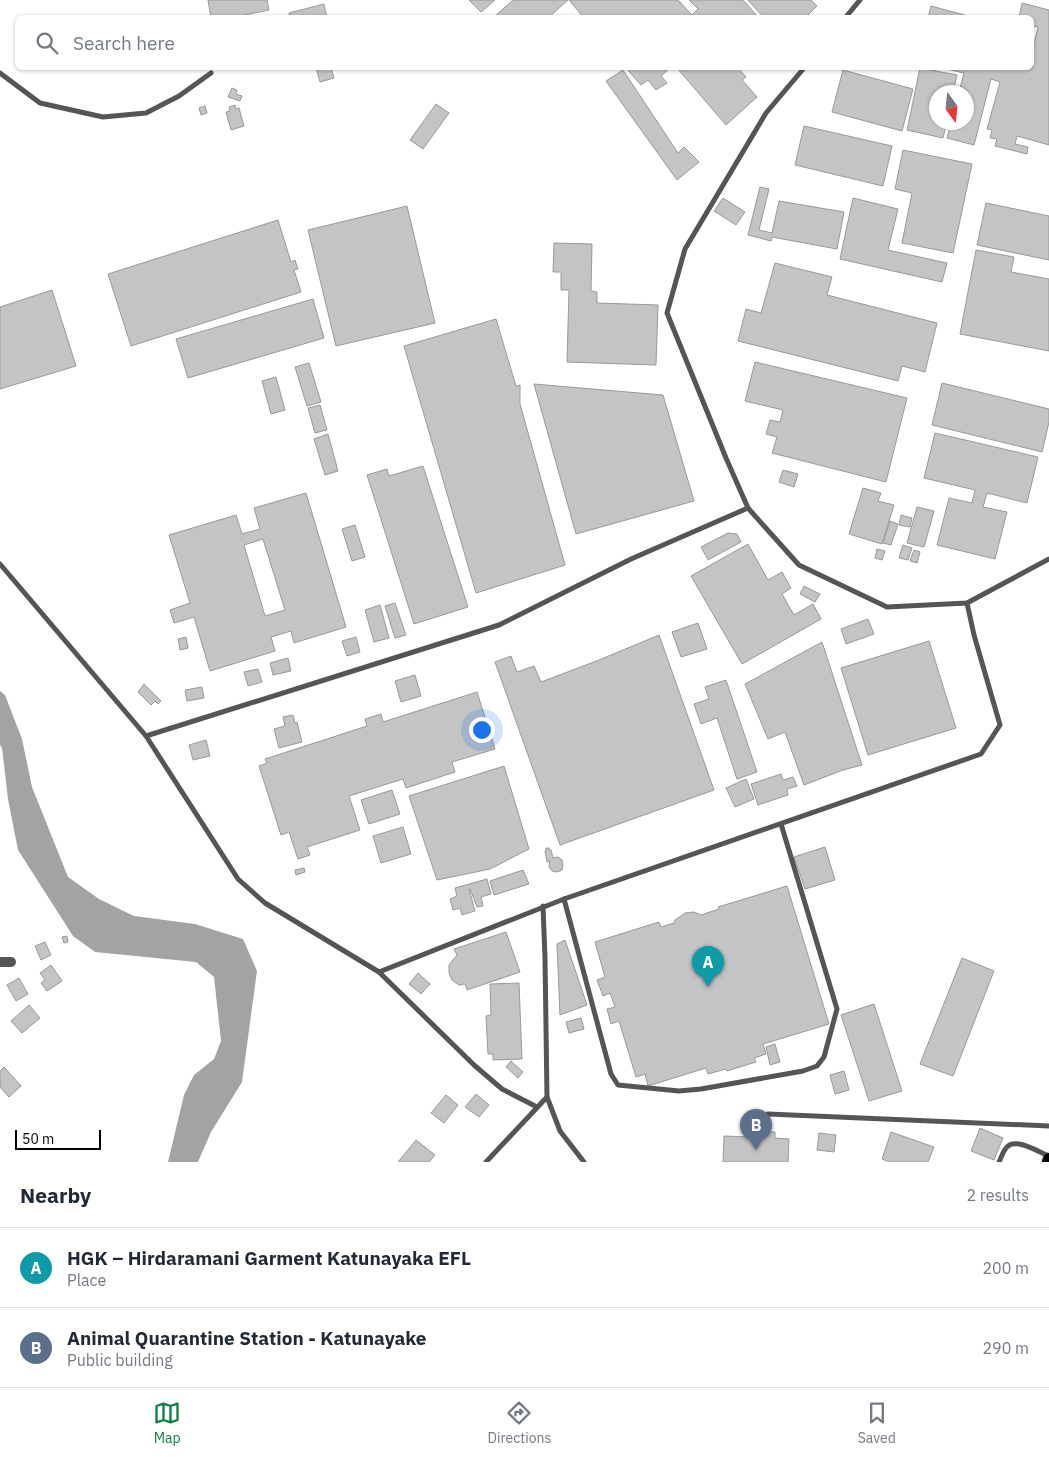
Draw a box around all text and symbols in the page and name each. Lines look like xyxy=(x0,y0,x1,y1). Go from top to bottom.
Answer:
search box xyxy=(15,15,1034,70)
icon: search xyxy=(33,29,61,57)
text: Search here xyxy=(73,31,175,55)
north arrow xyxy=(929,85,974,130)
your location xyxy=(469,717,495,743)
pin: A xyxy=(692,946,724,987)
pin: B xyxy=(740,1109,772,1150)
scale bar xyxy=(15,1127,101,1150)
text: 50 m xyxy=(22,1130,54,1148)
text: Nearby xyxy=(20,1181,91,1209)
text: 2 results xyxy=(966,1185,1029,1205)
text: HGK – Hirdaramani Garment Katunayaka EFL xyxy=(67,1246,471,1270)
text: A xyxy=(31,1258,41,1278)
text: 200 m xyxy=(982,1258,1029,1278)
text: Place xyxy=(67,1270,106,1290)
text: Animal Quarantine Station - Katunayake xyxy=(67,1326,426,1350)
text: B xyxy=(31,1338,41,1358)
text: 290 m xyxy=(982,1338,1029,1358)
text: Public building xyxy=(67,1350,173,1370)
tab: Map xyxy=(153,1399,181,1447)
tab: Directions xyxy=(488,1399,551,1447)
tab: Saved xyxy=(858,1399,896,1447)

